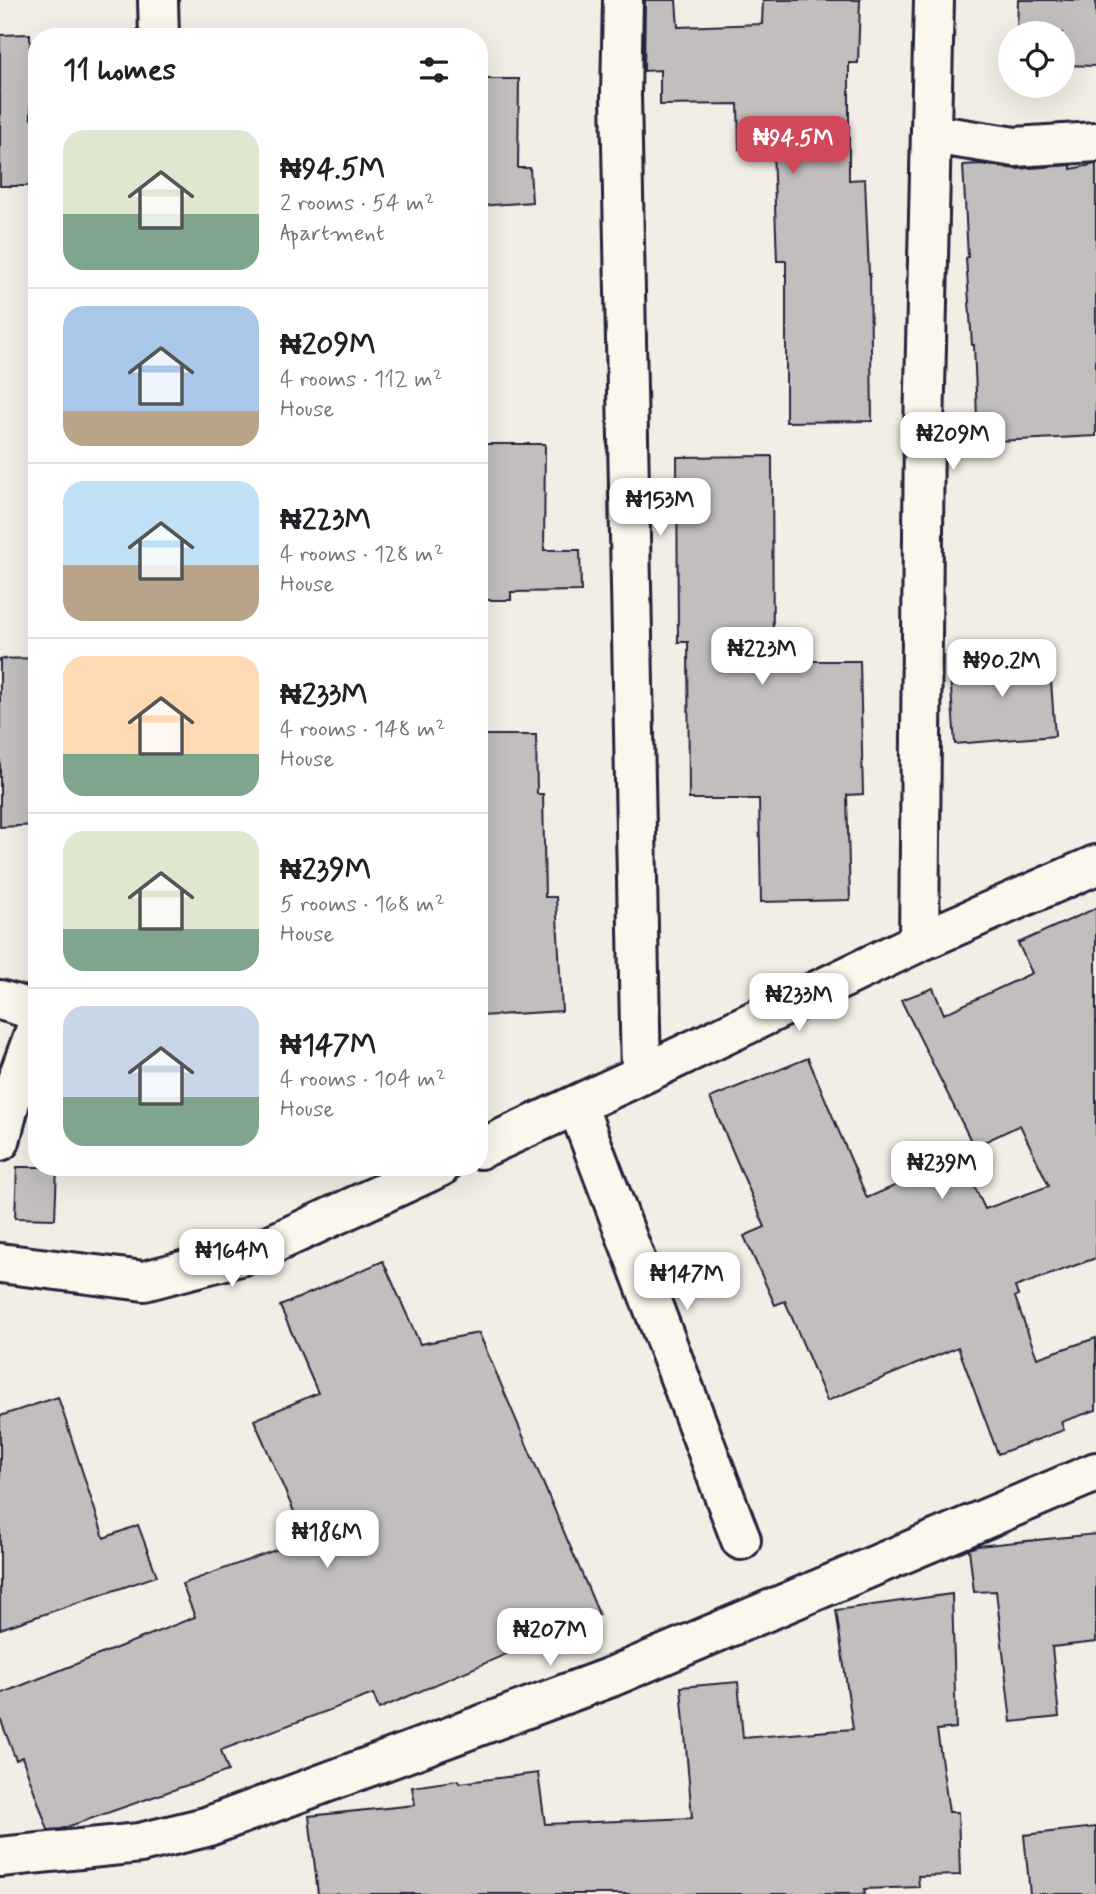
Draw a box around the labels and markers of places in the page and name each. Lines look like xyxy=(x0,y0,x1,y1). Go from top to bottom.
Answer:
pin: ₦94.5M xyxy=(736,116,850,176)
pin: ₦209M xyxy=(904,412,1002,472)
pin: ₦153M xyxy=(611,478,709,538)
pin: ₦223M xyxy=(713,628,811,687)
pin: ₦90.2M xyxy=(945,640,1059,699)
pin: ₦233M xyxy=(750,974,848,1033)
pin: ₦239M xyxy=(893,1142,991,1201)
pin: ₦164M xyxy=(183,1230,281,1289)
pin: ₦147M xyxy=(638,1252,736,1312)
pin: ₦186M xyxy=(278,1510,376,1570)
pin: ₦207M xyxy=(501,1608,599,1668)

